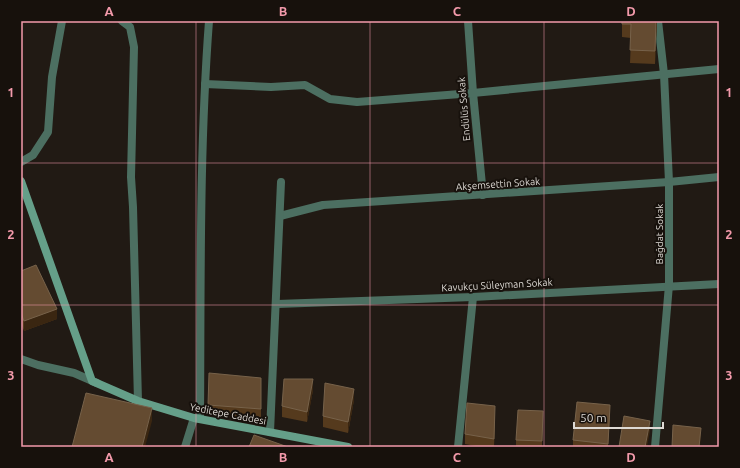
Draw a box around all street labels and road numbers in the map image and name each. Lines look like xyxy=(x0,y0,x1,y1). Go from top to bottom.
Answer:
street label: Endülüs Sokak xyxy=(456,77,472,141)
street label: Akşemsettin Sokak xyxy=(455,176,541,192)
street label: Bağdat Sokak xyxy=(654,204,665,264)
street label: Kavukçu Süleyman Sokak xyxy=(441,277,553,293)
street label: Yeditepe Caddesi xyxy=(189,401,267,427)

